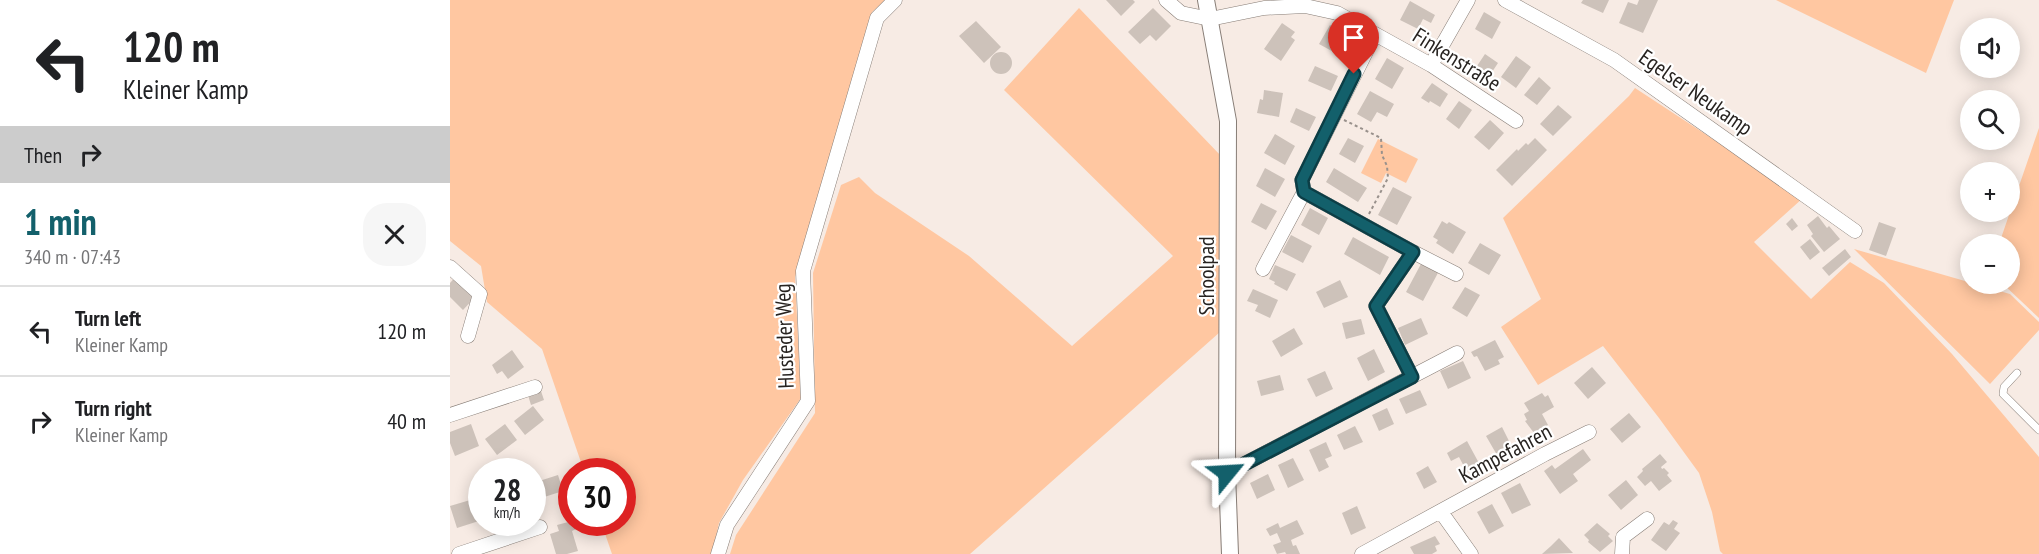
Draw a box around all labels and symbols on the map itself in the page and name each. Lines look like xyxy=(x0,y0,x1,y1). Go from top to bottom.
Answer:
pin xyxy=(1328,12,1379,74)
street label: Finkenstraße xyxy=(1408,21,1506,97)
street label: Egelser Neukamp xyxy=(1634,43,1758,141)
street label: Schoolpad xyxy=(1192,237,1220,315)
street label: Husteder Weg xyxy=(768,283,800,389)
street label: Kampefahren xyxy=(1454,417,1556,489)
position arrow xyxy=(1195,441,1259,505)
speed limit sign: 30 xyxy=(558,458,636,536)

